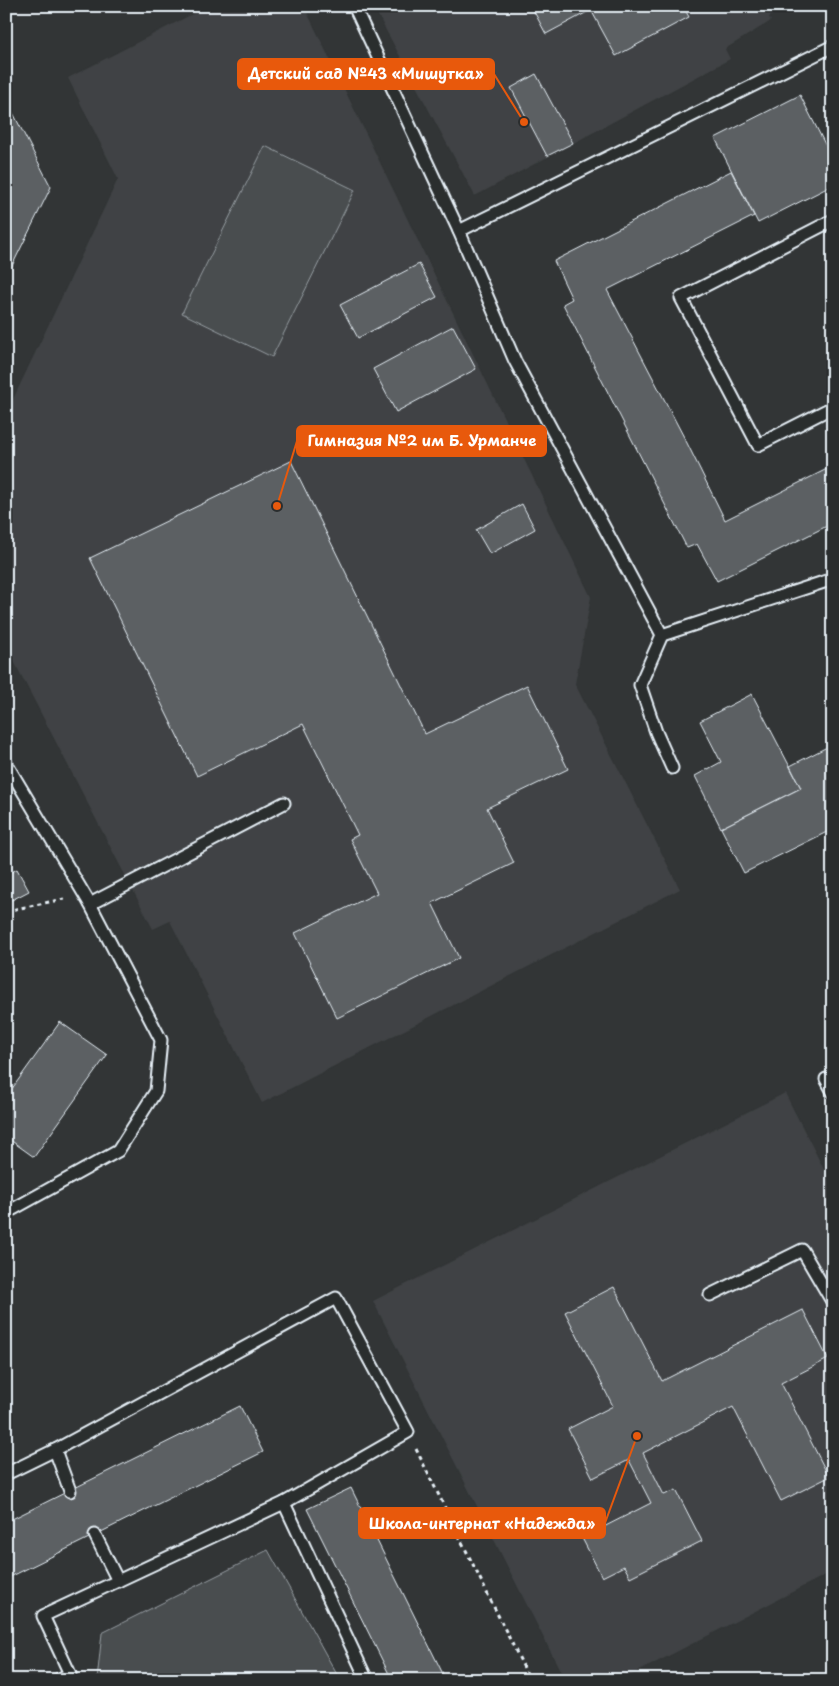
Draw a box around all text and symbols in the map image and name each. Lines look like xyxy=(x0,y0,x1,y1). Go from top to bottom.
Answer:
callout: Детский сад №43 «Мишутка» xyxy=(238,59,494,89)
text: Детский сад №43 «Мишутка» xyxy=(247,61,484,84)
callout: Гимназия №2 им Б. Урманче xyxy=(297,426,546,456)
text: Гимназия №2 им Б. Урманче xyxy=(308,428,536,451)
callout: Школа-интернат «Надежда» xyxy=(359,1508,605,1538)
text: Школа-интернат «Надежда» xyxy=(369,1511,595,1534)

